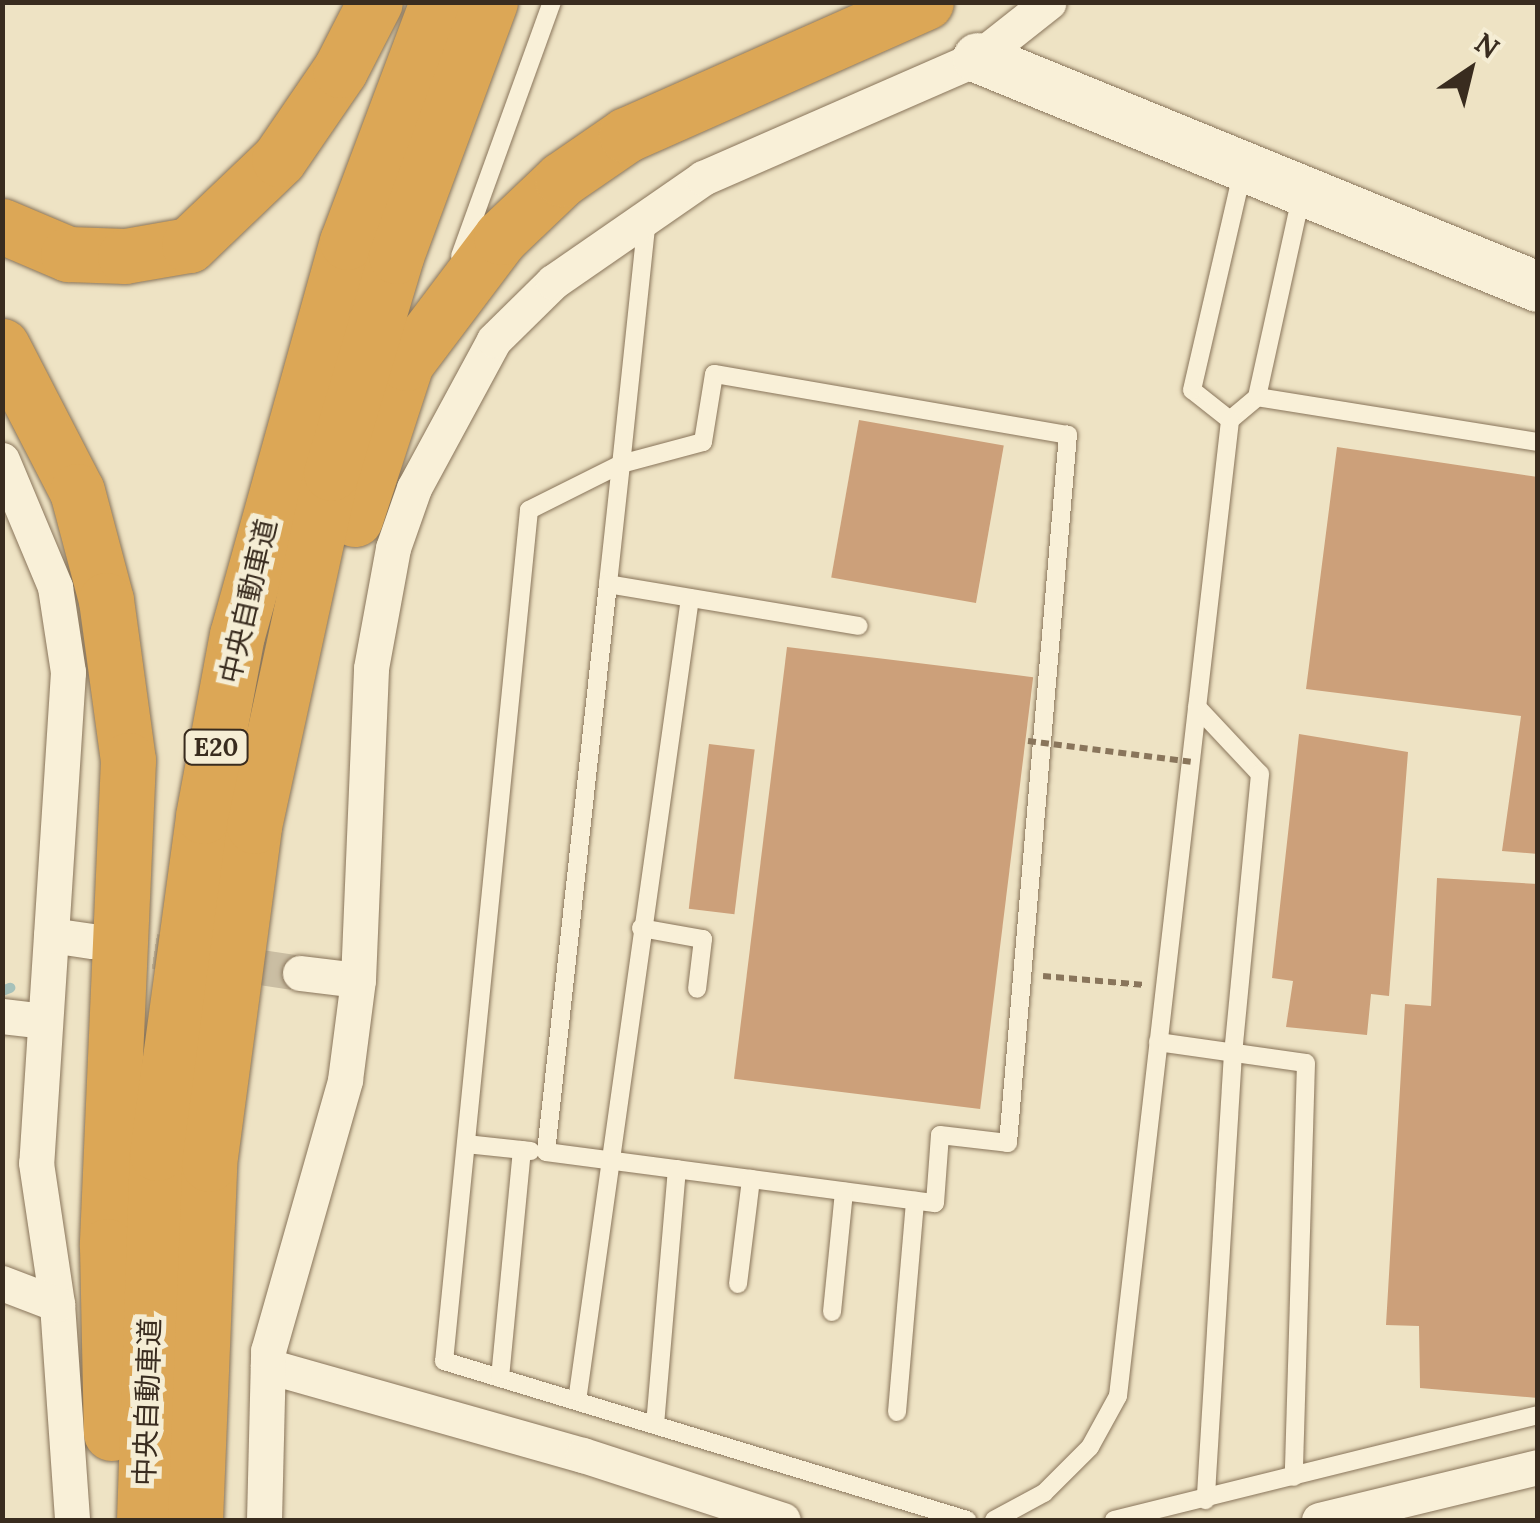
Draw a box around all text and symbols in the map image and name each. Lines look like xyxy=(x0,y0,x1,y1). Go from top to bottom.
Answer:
north arrow xyxy=(1420,20,1520,120)
text: N xyxy=(1468,24,1506,66)
street label: 中央自動車道 xyxy=(213,515,283,687)
road number: E20 xyxy=(184,727,248,767)
street label: 中央自動車道 xyxy=(127,1317,167,1487)

